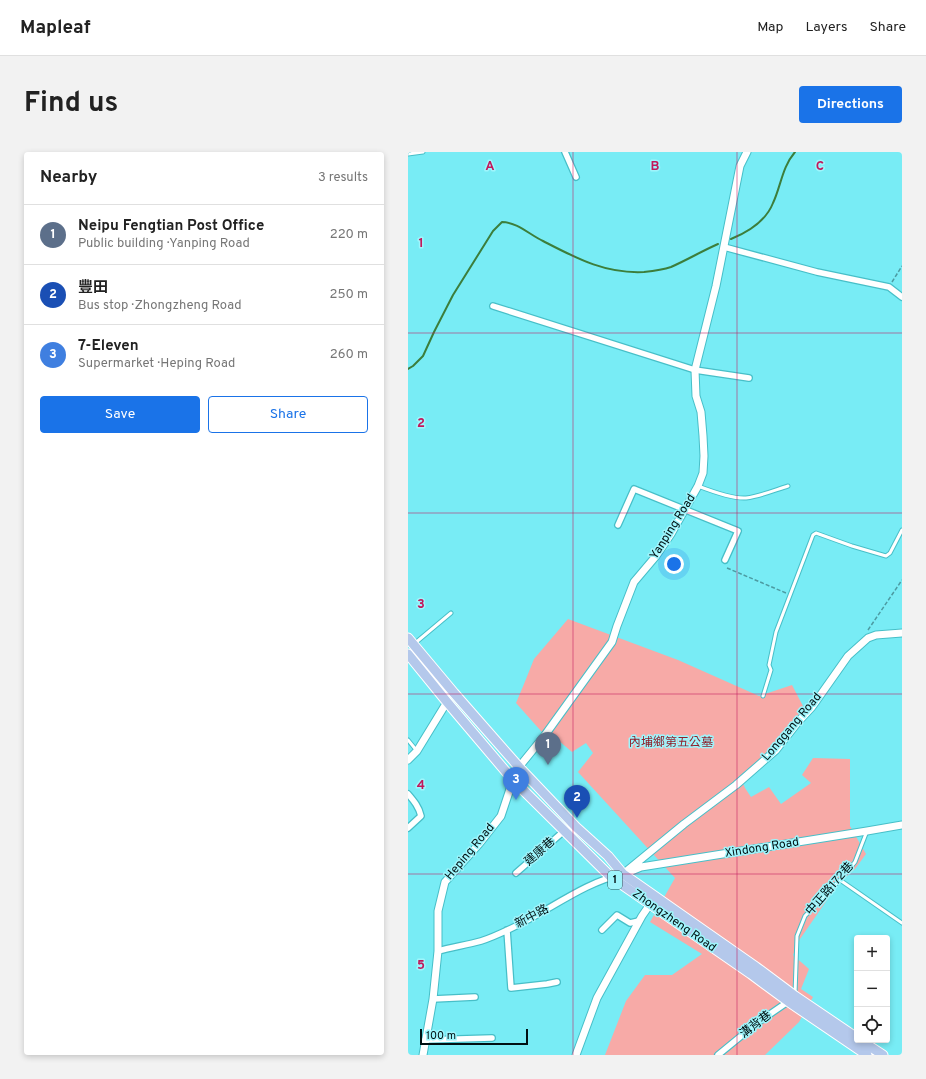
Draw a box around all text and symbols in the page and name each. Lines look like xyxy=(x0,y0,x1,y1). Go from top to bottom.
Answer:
text: Mapleaf xyxy=(20,16,91,40)
text: Map xyxy=(757,19,783,36)
text: Layers xyxy=(805,19,847,36)
text: Share xyxy=(869,19,906,36)
text: Find us xyxy=(24,86,118,122)
button: Directions xyxy=(799,86,902,123)
text: A xyxy=(485,159,495,175)
text: B xyxy=(651,159,660,175)
text: C xyxy=(816,159,824,175)
text: Nearby xyxy=(40,167,97,189)
text: 3 results xyxy=(318,170,368,186)
text: Neipu Fengtian Post Office xyxy=(78,217,264,236)
text: 1 xyxy=(50,227,56,243)
text: 220 m xyxy=(330,227,368,243)
text: Public building · Yanping Road xyxy=(78,236,250,252)
text: 1 xyxy=(418,236,424,252)
text: 豐田 xyxy=(78,279,108,298)
text: 2 xyxy=(49,287,57,303)
text: 250 m xyxy=(330,287,368,303)
text: Bus stop · Zhongzheng Road xyxy=(78,298,242,314)
text: 7-Eleven xyxy=(78,337,139,356)
text: 3 xyxy=(49,347,57,363)
text: 260 m xyxy=(330,347,368,363)
text: Supermarket · Heping Road xyxy=(78,356,235,372)
button: Save xyxy=(40,396,200,433)
button: Share xyxy=(208,396,368,433)
text: 2 xyxy=(417,416,425,432)
street label: Yanping Road xyxy=(647,491,699,563)
your location xyxy=(664,554,684,574)
text: 3 xyxy=(417,597,425,613)
street label: Longgang Road xyxy=(759,689,825,765)
pin: 1 xyxy=(535,732,561,765)
park label: 內埔鄉第五公墓 xyxy=(629,735,713,751)
pin: 3 xyxy=(503,767,529,800)
text: 4 xyxy=(417,778,425,794)
pin: 2 xyxy=(564,785,590,818)
street label: Heping Road xyxy=(442,820,498,884)
street label: 建康巷 xyxy=(521,834,559,870)
street label: Xindong Road xyxy=(724,834,800,862)
street label: 中正路172巷 xyxy=(802,859,858,919)
road number: 1 xyxy=(608,871,622,889)
street label: Zhongzheng Road xyxy=(629,886,719,956)
street label: 新中路 xyxy=(512,901,552,933)
map controls xyxy=(854,935,890,1043)
button: + xyxy=(854,935,890,971)
text: 5 xyxy=(417,958,425,974)
button: − xyxy=(854,971,890,1007)
button: locate xyxy=(854,1007,890,1043)
street label: 溝背巷 xyxy=(737,1008,775,1042)
scale bar xyxy=(420,1027,528,1046)
text: 100 m xyxy=(426,1029,456,1043)

